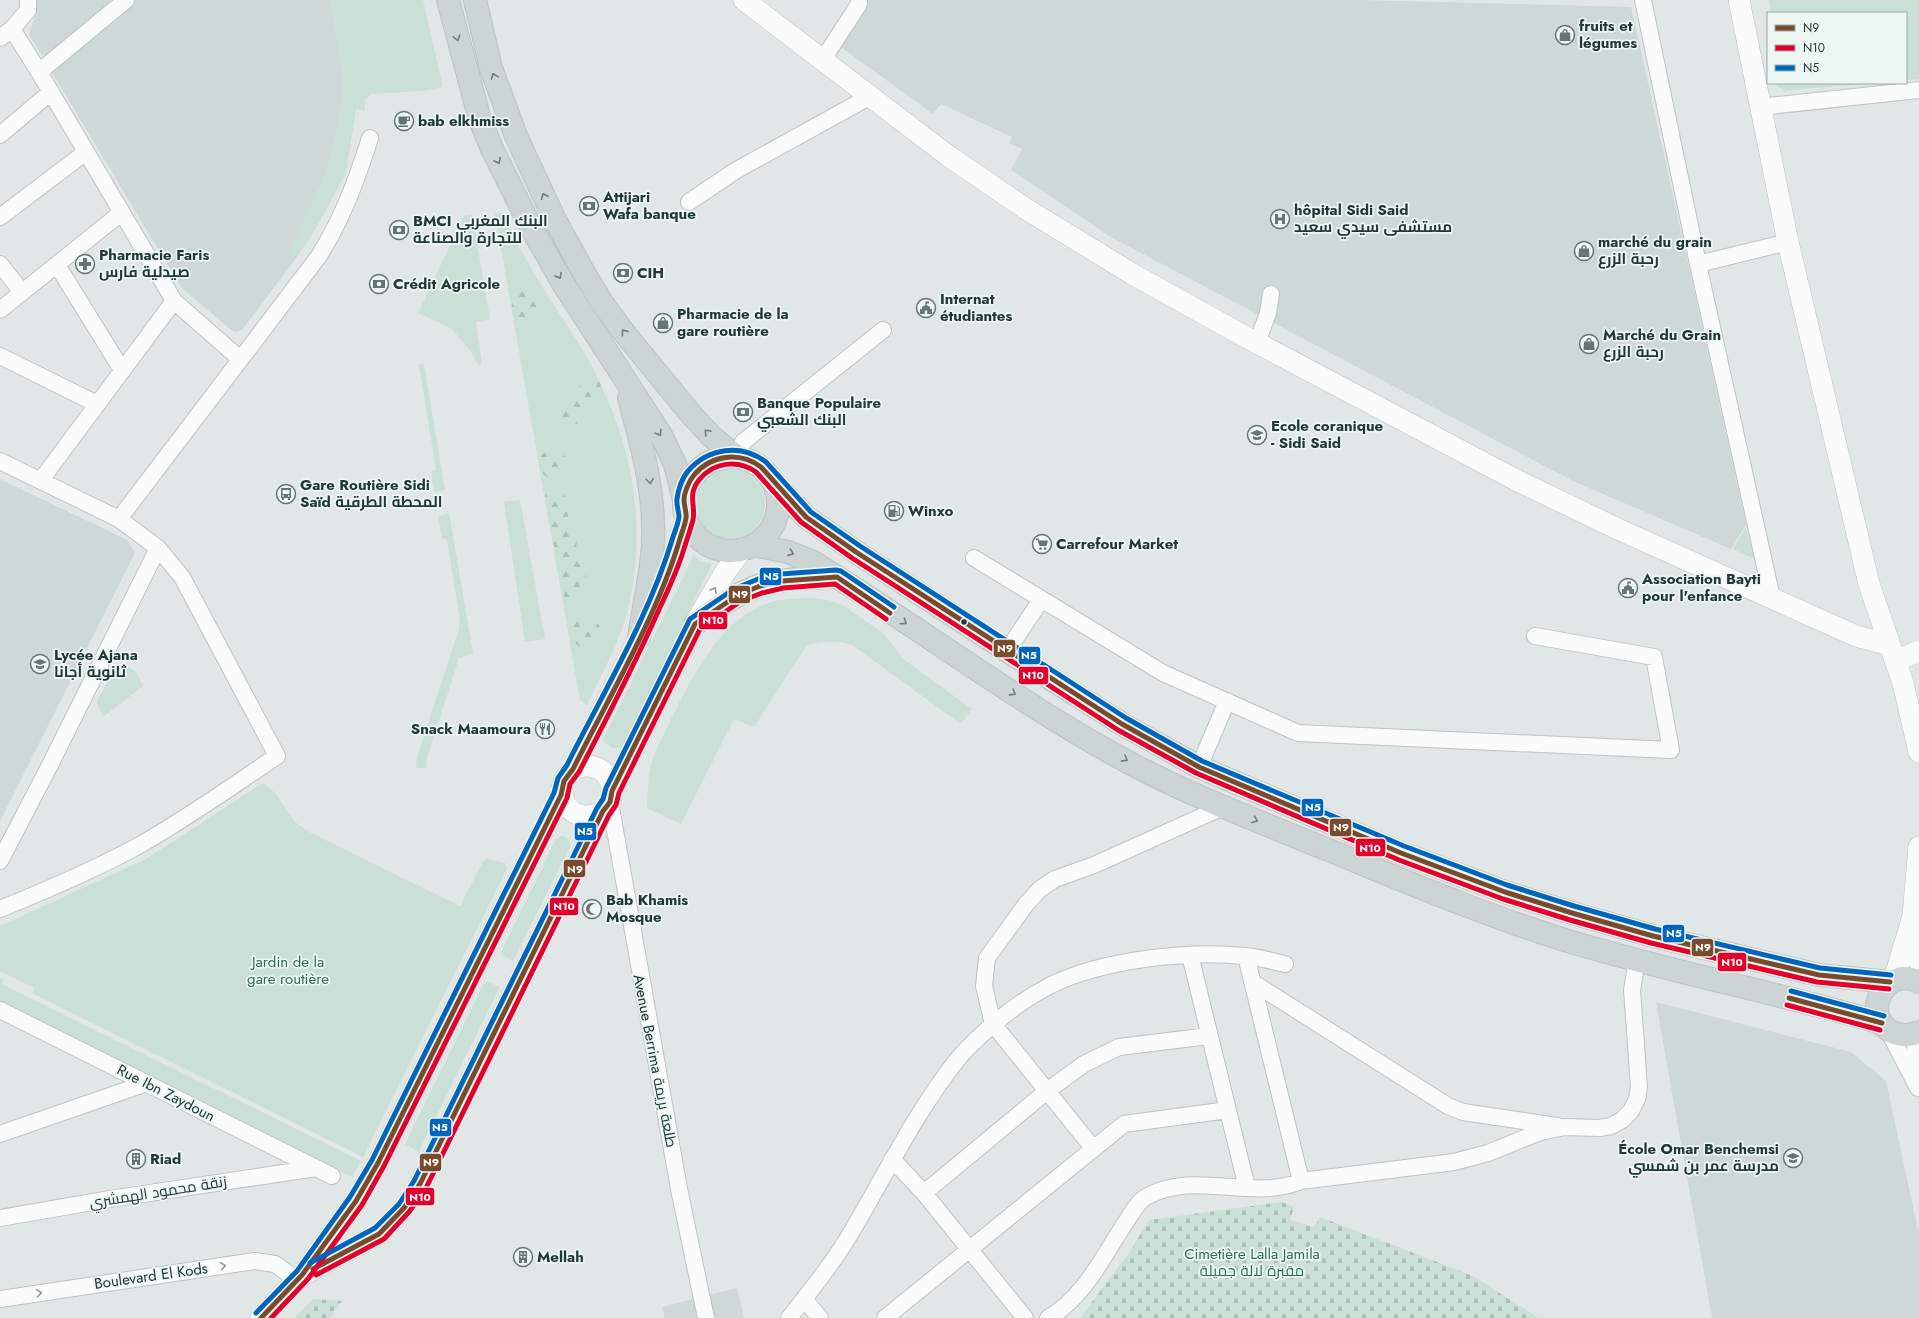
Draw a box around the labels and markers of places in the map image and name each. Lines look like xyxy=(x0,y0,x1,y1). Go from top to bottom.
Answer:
place label: fruits et légumes xyxy=(1579,15,1637,54)
shop icon: fruits et légumes xyxy=(1554,24,1576,46)
cafe icon: bab elkhmiss xyxy=(393,110,415,132)
place label: bab elkhmiss xyxy=(418,110,509,132)
place label: Attijari Wafa banque xyxy=(602,186,696,225)
bank icon: Attijari Wafa banque xyxy=(578,195,600,217)
place label: hôpital Sidi Said مستشفى سيدي سعيد xyxy=(1294,199,1452,239)
hospital icon: hôpital Sidi Said مستشفى سيدي سعيد xyxy=(1269,208,1291,230)
place label: BMCI البنك المغربي للتجارة والصناعة xyxy=(413,210,548,249)
bank icon: BMCI البنك المغربي للتجارة والصناعة xyxy=(388,219,410,241)
place label: marché du grain رحبة الزرع xyxy=(1598,231,1712,270)
shop icon: marché du grain رحبة الزرع xyxy=(1573,240,1595,262)
place label: Pharmacie Faris صيدلية فارس xyxy=(99,244,209,283)
pharmacy icon: Pharmacie Faris صيدلية فارس xyxy=(74,253,96,275)
bank icon: CIH xyxy=(612,262,634,284)
place label: CIH xyxy=(637,262,664,284)
bank icon: Crédit Agricole xyxy=(368,273,390,295)
place label: Crédit Agricole xyxy=(393,273,501,295)
place label: Internat étudiantes xyxy=(940,288,1012,327)
public building icon: Internat étudiantes xyxy=(915,297,937,319)
place label: Pharmacie de la gare routière xyxy=(677,303,789,342)
shop icon: Pharmacie de la gare routière xyxy=(652,312,674,334)
place label: Marché du Grain رحبة الزرع xyxy=(1603,324,1721,363)
shop icon: Marché du Grain رحبة الزرع xyxy=(1578,333,1600,355)
place label: Banque Populaire البنك الشعبي xyxy=(757,392,881,432)
bank icon: Banque Populaire البنك الشعبي xyxy=(732,401,754,423)
place label: Ecole coranique - Sidi Said xyxy=(1271,415,1384,454)
school or university icon: Ecole coranique - Sidi Said xyxy=(1246,424,1268,446)
place label: Gare Routière Sidi Saïd المحطة الطرقية xyxy=(300,474,442,513)
bus stop icon: Gare Routière Sidi Saïd المحطة الطرقية xyxy=(275,483,297,505)
fuel station icon: Winxo xyxy=(883,500,905,522)
place label: Winxo xyxy=(908,500,953,522)
supermarket icon: Carrefour Market xyxy=(1031,533,1053,555)
place label: Carrefour Market xyxy=(1056,533,1178,555)
place label: Association Bayti pour l'enfance xyxy=(1641,568,1761,607)
public building icon: Association Bayti pour l'enfance xyxy=(1617,577,1639,599)
unlabelled marker xyxy=(959,617,969,627)
place label: Lycée Ajana ثانوية أجانا xyxy=(54,644,138,683)
school or university icon: Lycée Ajana ثانوية أجانا xyxy=(29,653,51,675)
place label: Snack Maamoura xyxy=(411,718,531,740)
restaurant icon: Snack Maamoura xyxy=(534,718,556,740)
place label: Bab Khamis Mosque xyxy=(606,889,688,928)
mosque icon: Bab Khamis Mosque xyxy=(581,898,603,920)
place label: École Omar Benchemsi مدرسة عمر بن شمسي xyxy=(1618,1138,1779,1178)
school or university icon: École Omar Benchemsi مدرسة عمر بن شمسي xyxy=(1782,1147,1804,1169)
building icon: Riad xyxy=(125,1148,147,1170)
place label: Riad xyxy=(150,1148,181,1170)
building icon: Mellah xyxy=(512,1246,534,1268)
place label: Mellah xyxy=(537,1246,584,1268)

